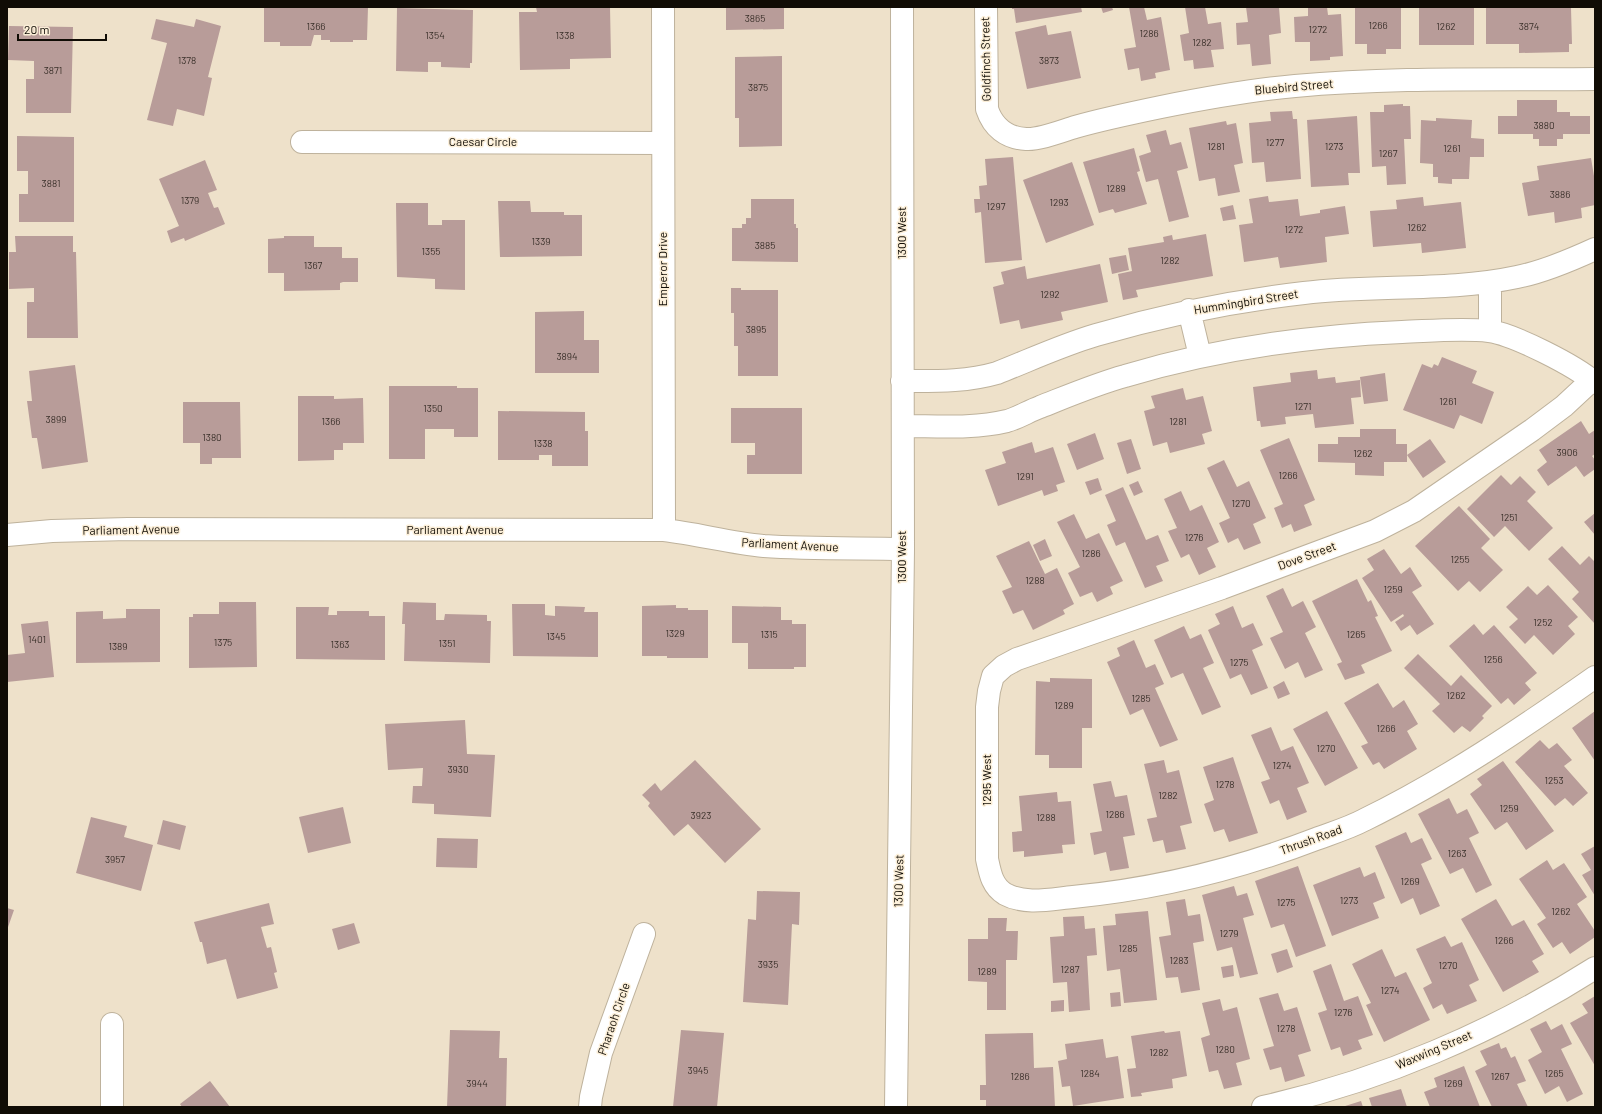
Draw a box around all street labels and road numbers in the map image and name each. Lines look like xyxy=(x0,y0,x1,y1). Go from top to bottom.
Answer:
street label: Goldfinch Street xyxy=(977,17,993,102)
street label: Bluebird Street xyxy=(1254,76,1334,96)
street label: Caesar Circle xyxy=(449,134,517,148)
street label: 1300 West xyxy=(894,207,908,259)
street label: Emperor Drive xyxy=(655,232,669,306)
street label: Hummingbird Street xyxy=(1193,286,1299,316)
street label: Parliament Avenue xyxy=(82,521,180,537)
street label: Parliament Avenue xyxy=(406,522,504,536)
street label: 1300 West xyxy=(894,531,908,583)
street label: Parliament Avenue xyxy=(741,534,839,554)
street label: Dove Street xyxy=(1276,538,1338,572)
street label: 1295 West xyxy=(979,754,993,806)
street label: Thrush Road xyxy=(1278,821,1344,857)
street label: 1300 West xyxy=(891,855,905,907)
street label: Pharaoh Circle xyxy=(594,981,632,1057)
street label: Waxwing Street xyxy=(1393,1027,1474,1071)

